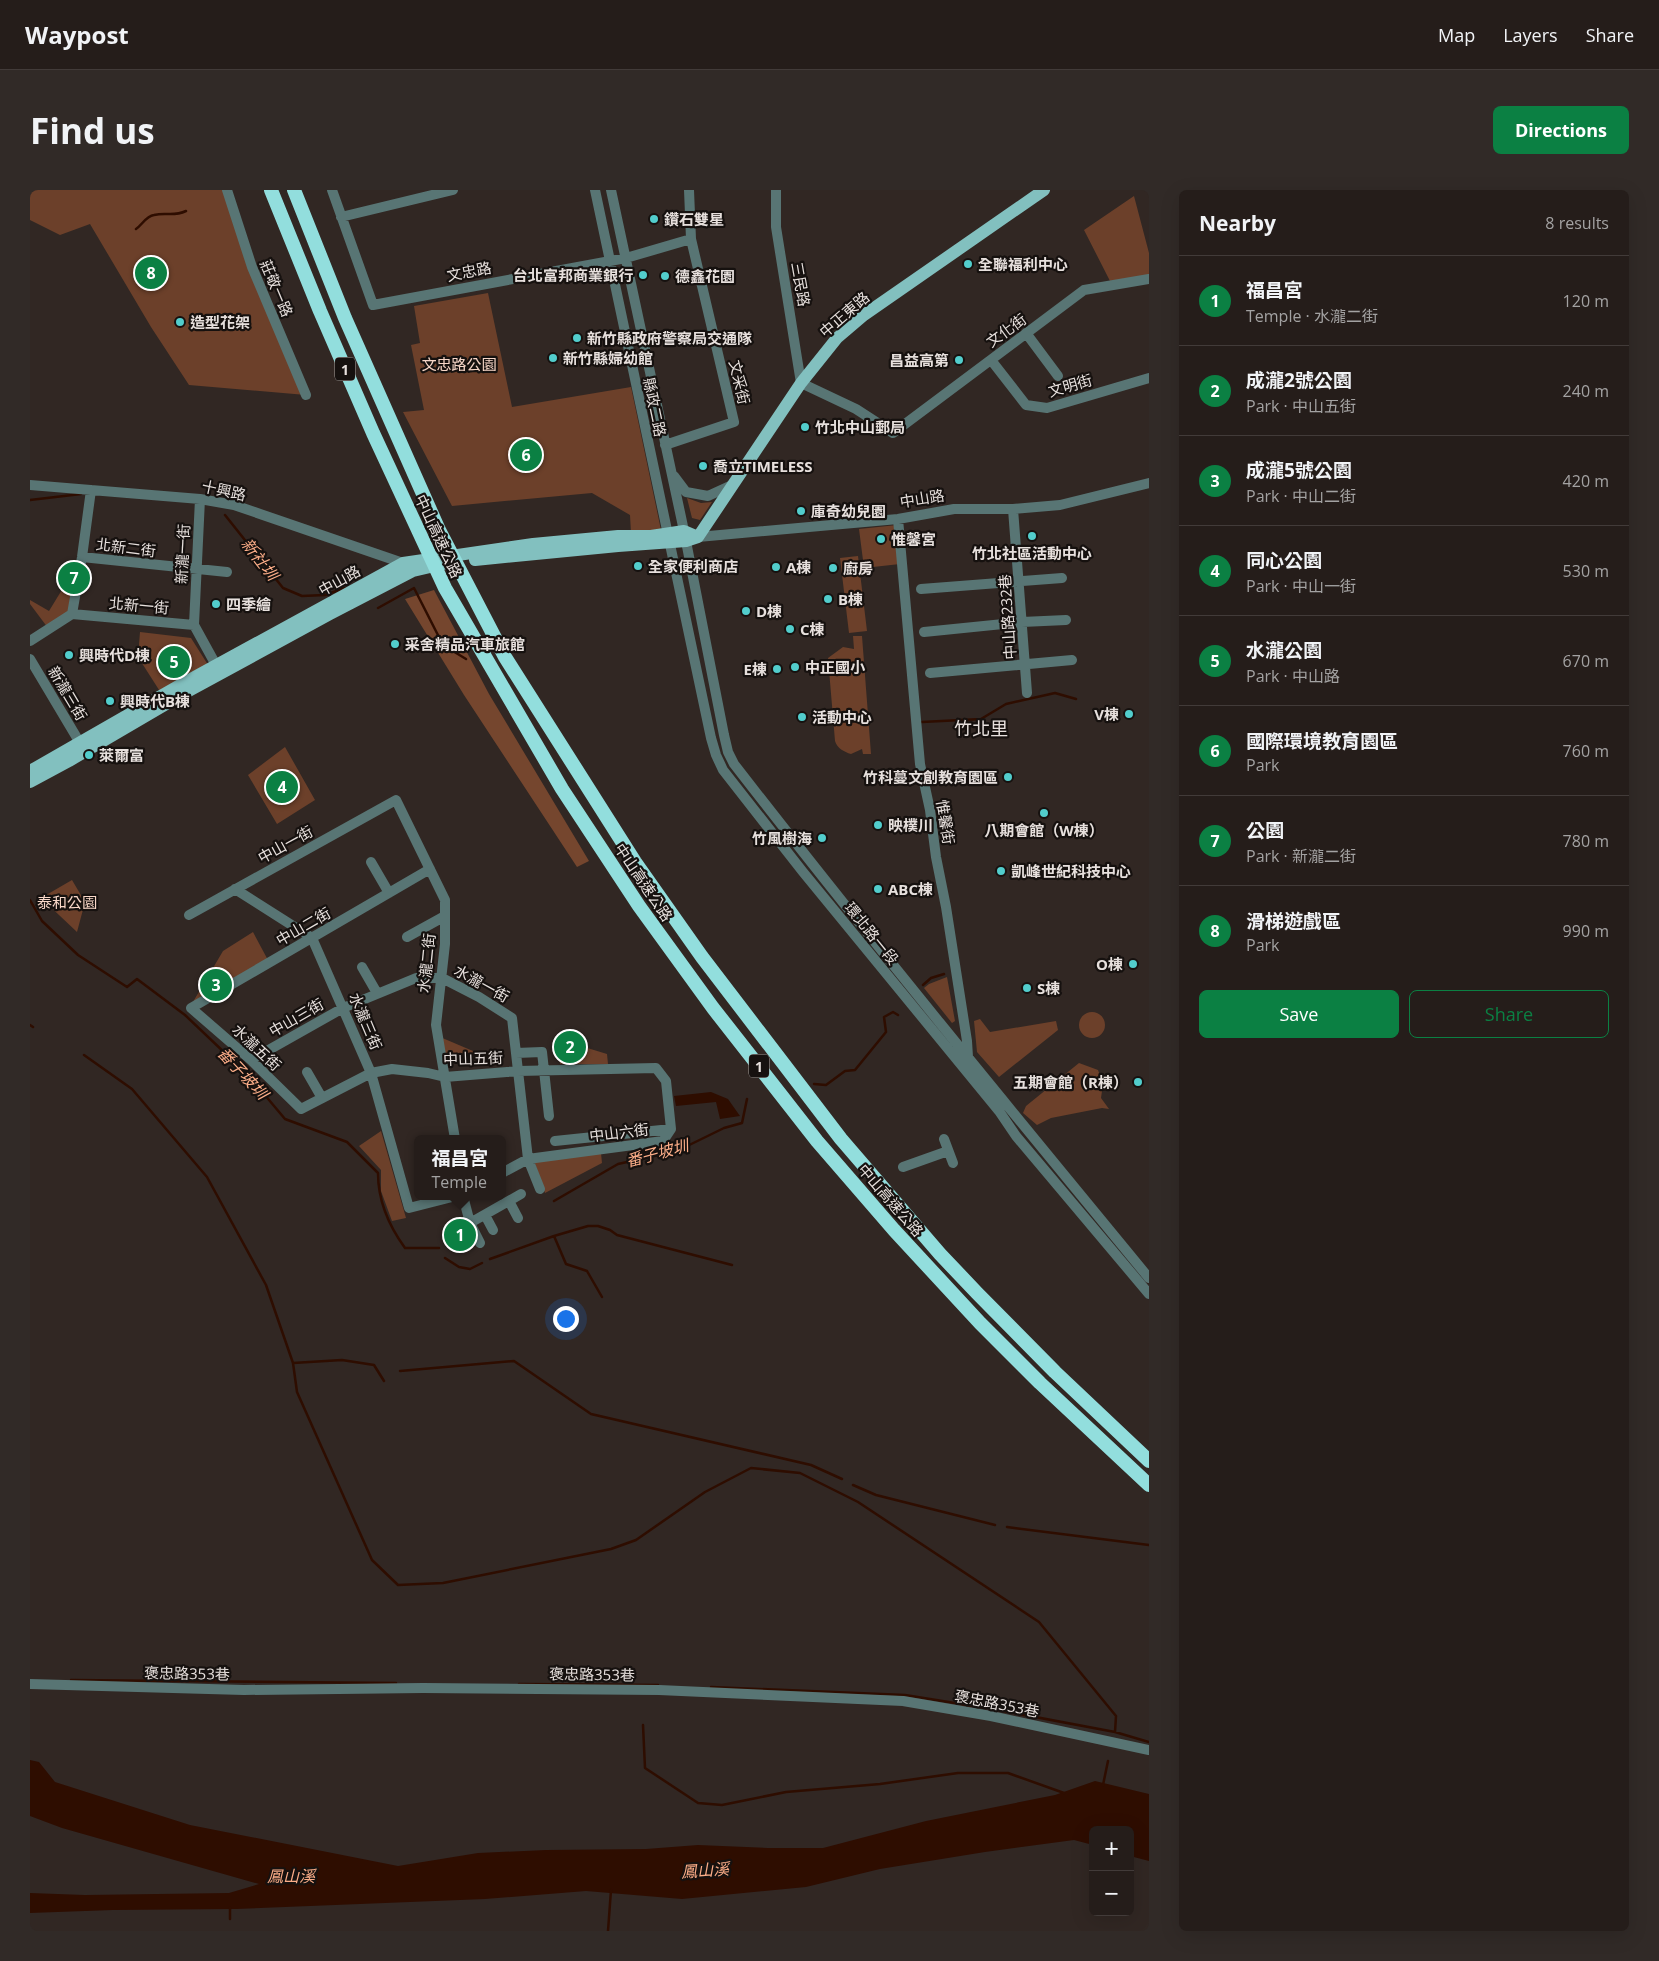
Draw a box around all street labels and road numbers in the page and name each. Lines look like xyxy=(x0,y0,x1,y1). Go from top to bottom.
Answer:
street label: 莊敬一路 xyxy=(256,256,298,320)
street label: 文忠路 xyxy=(445,257,493,285)
street label: 三民路 xyxy=(787,260,815,308)
street label: 中正東路 xyxy=(815,287,873,341)
street label: 文化街 xyxy=(982,309,1030,351)
road number: 1 xyxy=(335,358,355,380)
street label: 文采街 xyxy=(725,358,755,406)
street label: 文明街 xyxy=(1046,369,1094,401)
street label: 縣政二路 xyxy=(639,376,671,438)
street label: 十興路 xyxy=(200,476,248,504)
street label: 中山路 xyxy=(898,485,946,511)
street label: 中山高速公路 xyxy=(411,491,467,581)
street label: 新瀧一街 xyxy=(170,524,194,584)
street label: 北新二街 xyxy=(95,533,157,561)
street label: 中山路 xyxy=(314,560,364,600)
street label: 中山路232巷 xyxy=(994,574,1020,660)
street label: 北新一街 xyxy=(108,592,170,618)
street label: 新瀧三街 xyxy=(44,662,92,724)
street label: 惟馨街 xyxy=(933,798,959,846)
street label: 中山一街 xyxy=(254,821,316,867)
street label: 中山高速公路 xyxy=(611,839,677,925)
street label: 環北路一段 xyxy=(841,898,903,968)
street label: 中山二街 xyxy=(272,902,334,950)
street label: 水瀧二街 xyxy=(413,932,439,994)
street label: 水瀧一街 xyxy=(451,960,513,1006)
street label: 水瀧三街 xyxy=(345,989,387,1053)
street label: 中山三街 xyxy=(265,993,327,1041)
street label: 水瀧五街 xyxy=(228,1019,286,1075)
street label: 中山五街 xyxy=(443,1047,503,1069)
road number: 1 xyxy=(749,1054,769,1078)
street label: 中山六街 xyxy=(588,1118,650,1146)
street label: 中山高速公路 xyxy=(854,1159,928,1241)
street label: 褒忠路353巷 xyxy=(144,1662,230,1684)
street label: 褒忠路353巷 xyxy=(549,1663,635,1685)
street label: 褒忠路353巷 xyxy=(953,1685,1041,1721)

